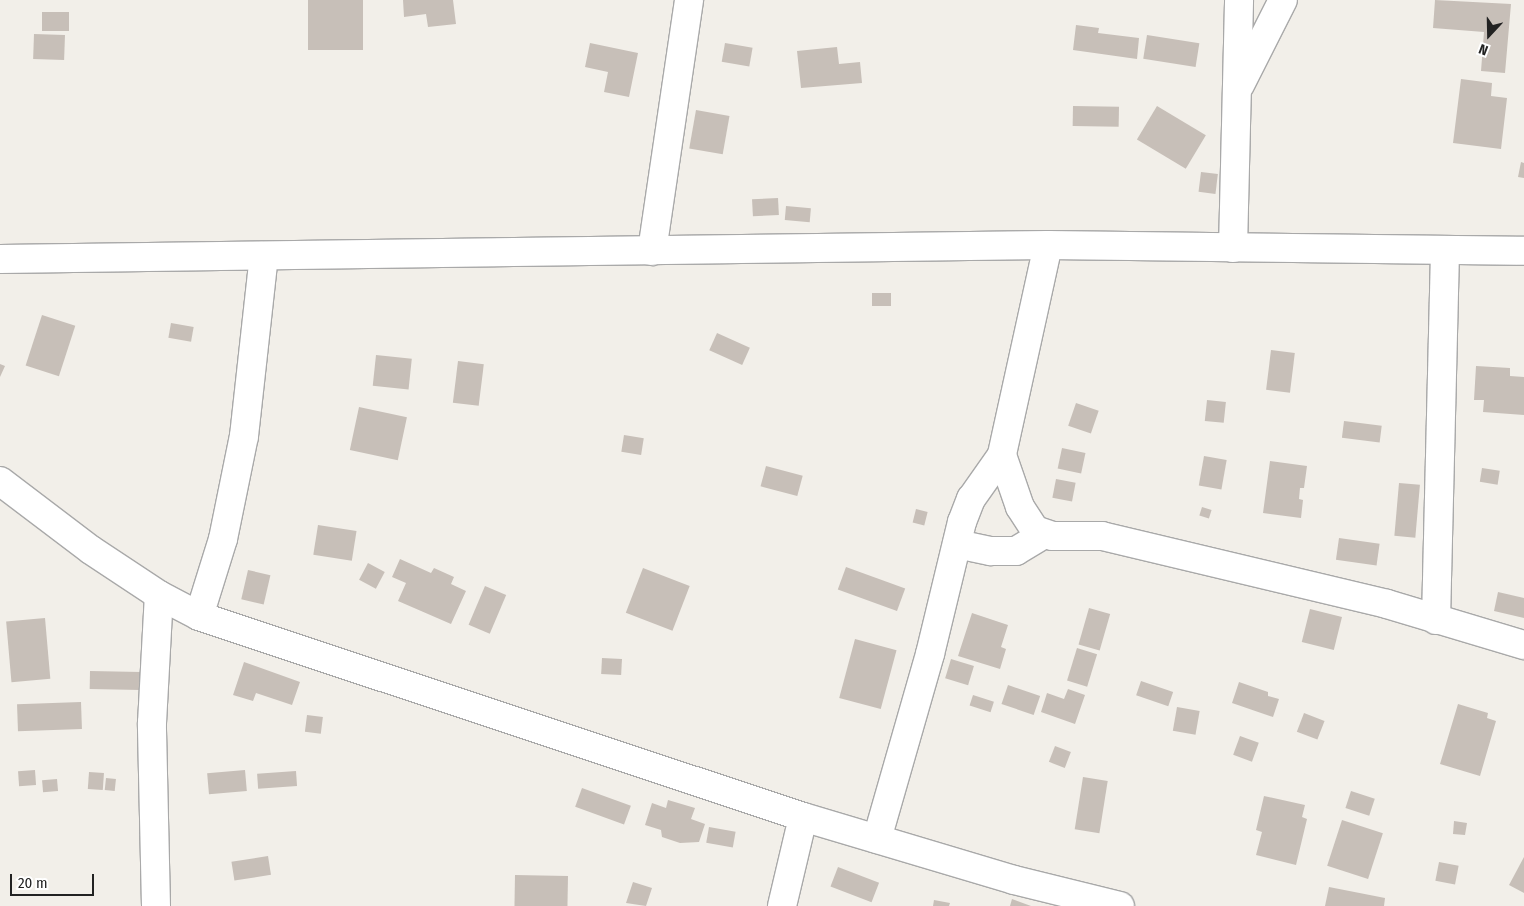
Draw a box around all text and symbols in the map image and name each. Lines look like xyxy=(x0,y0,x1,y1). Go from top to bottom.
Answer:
north arrow xyxy=(1464,10,1514,60)
text: N xyxy=(1476,40,1490,59)
scale bar xyxy=(12,864,96,896)
text: 20 m xyxy=(18,874,48,892)

